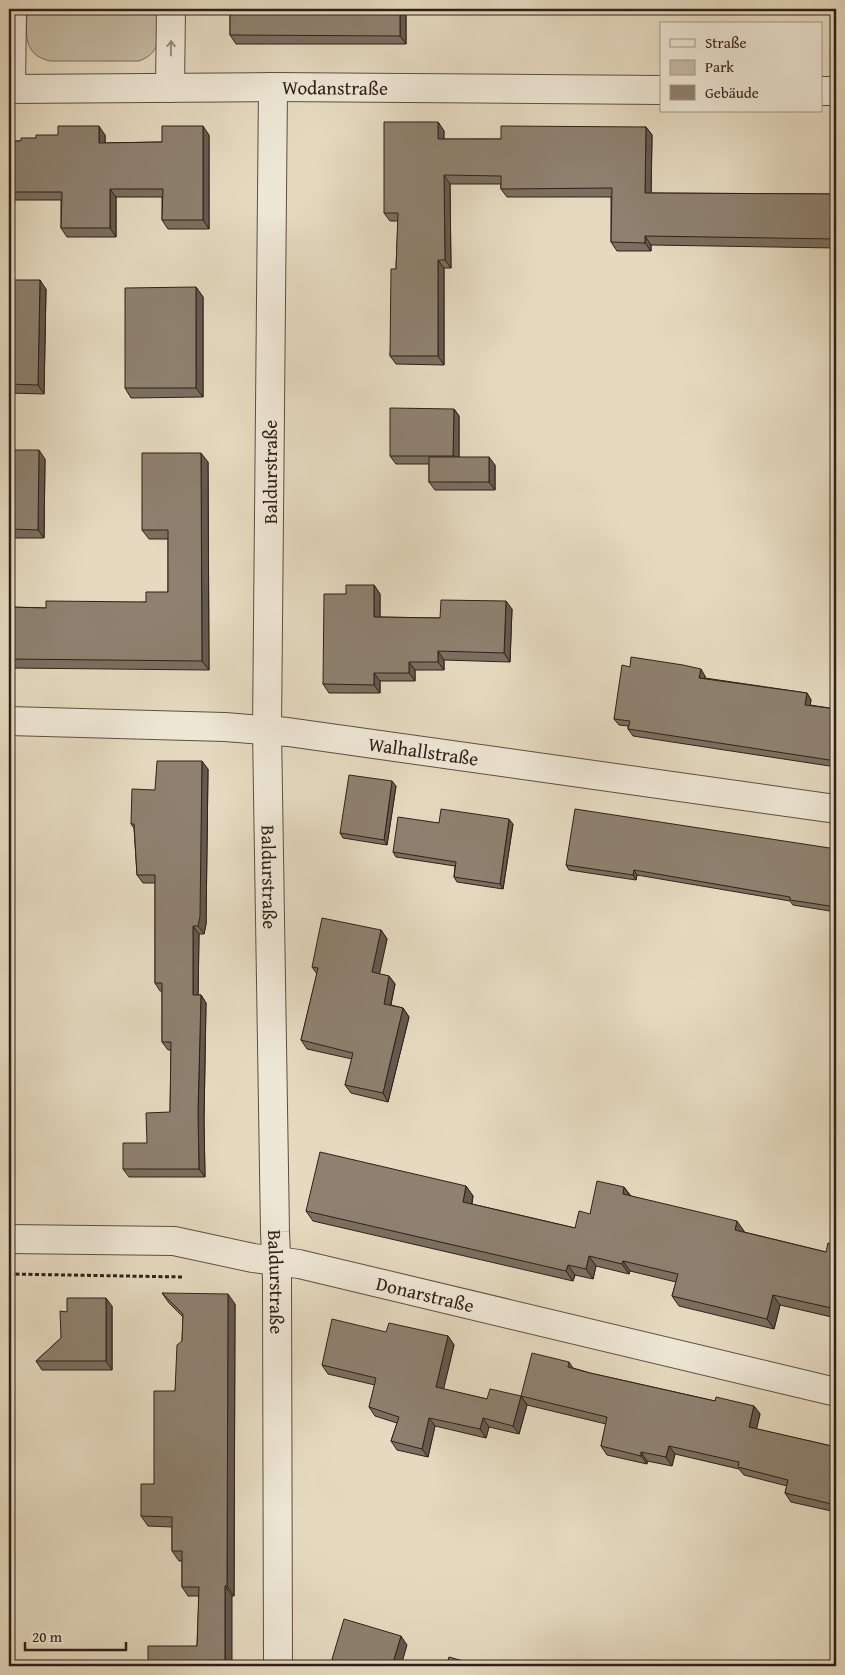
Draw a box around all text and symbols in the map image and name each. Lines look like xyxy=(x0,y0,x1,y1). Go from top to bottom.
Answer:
legend xyxy=(660,22,822,112)
text: Straße xyxy=(705,32,747,53)
one-way arrow xyxy=(166,40,175,56)
text: Park xyxy=(705,56,734,77)
street label: Wodanstraße xyxy=(282,73,388,102)
text: Gebäude xyxy=(705,82,759,103)
street label: Baldurstraße xyxy=(256,420,284,524)
street label: Walhallstraße xyxy=(366,729,480,773)
street label: Baldurstraße xyxy=(255,825,284,929)
street label: Baldurstraße xyxy=(261,1229,291,1334)
street label: Donarstraße xyxy=(373,1269,477,1319)
scale bar xyxy=(25,1620,126,1652)
text: 20 m xyxy=(32,1626,63,1647)

